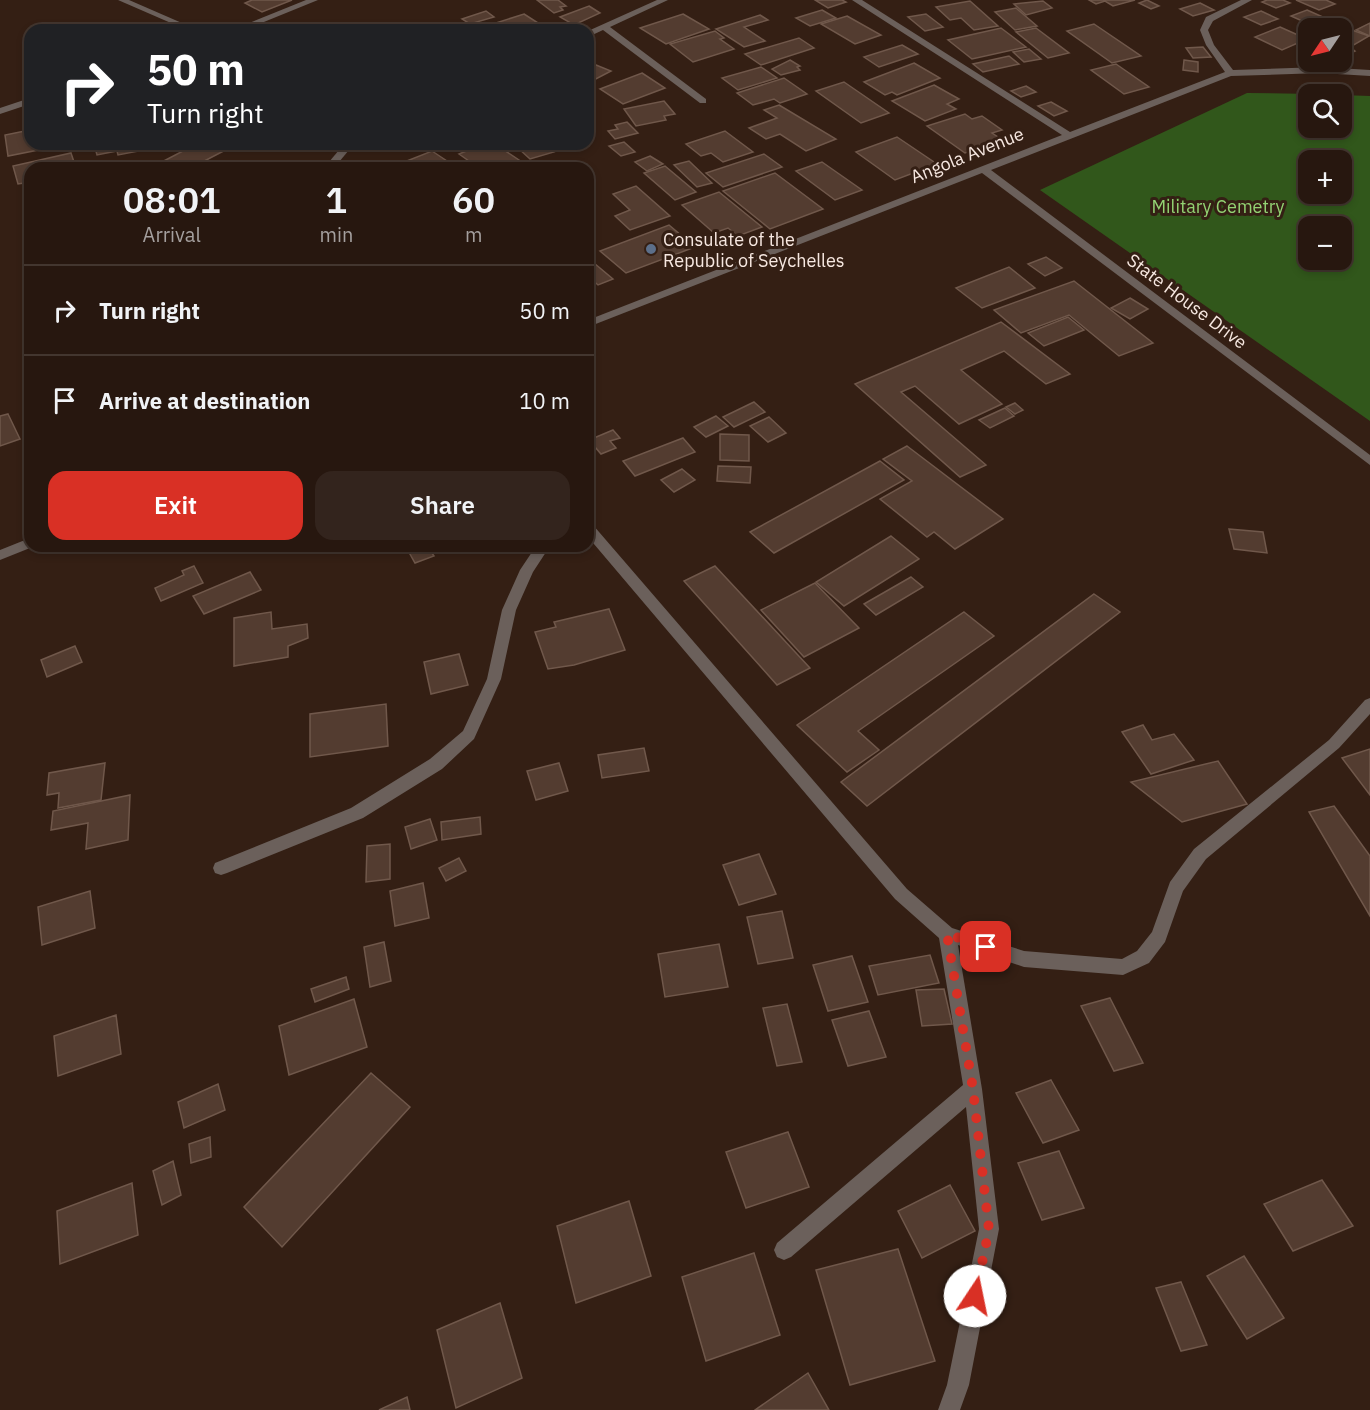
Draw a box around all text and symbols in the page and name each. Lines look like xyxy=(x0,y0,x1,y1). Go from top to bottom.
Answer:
north arrow xyxy=(1298,18,1352,72)
map controls xyxy=(1298,18,1352,270)
text: 50 m xyxy=(147,42,245,97)
icon: right xyxy=(48,48,126,126)
button: search xyxy=(1298,84,1352,138)
text: Turn right xyxy=(147,95,264,130)
street label: Angola Avenue xyxy=(907,122,1027,188)
button: + xyxy=(1298,150,1352,204)
text: 08:01 xyxy=(123,176,221,223)
text: 1 xyxy=(326,176,347,223)
text: 60 xyxy=(452,176,495,223)
park label: Military Cemetry xyxy=(1151,195,1285,218)
button: − xyxy=(1298,216,1352,270)
text: Arrival xyxy=(143,221,201,248)
text: min xyxy=(319,221,353,248)
text: m xyxy=(465,221,482,248)
place label: Consulate of the Republic of Seychelles xyxy=(663,228,845,272)
marker: Consulate of the Republic of Seychelles xyxy=(644,242,658,256)
street label: State House Drive xyxy=(1122,248,1252,354)
icon: right xyxy=(48,294,81,327)
text: Turn right xyxy=(99,296,200,325)
text: 50 m xyxy=(519,296,570,325)
icon: arrive xyxy=(48,384,81,417)
text: Arrive at destination xyxy=(99,386,310,415)
text: 10 m xyxy=(519,386,570,415)
button: Exit xyxy=(48,471,303,540)
button: Share xyxy=(315,471,570,540)
pin xyxy=(960,921,1011,972)
icon: arrive xyxy=(969,930,1002,963)
position arrow xyxy=(943,1264,1007,1328)

